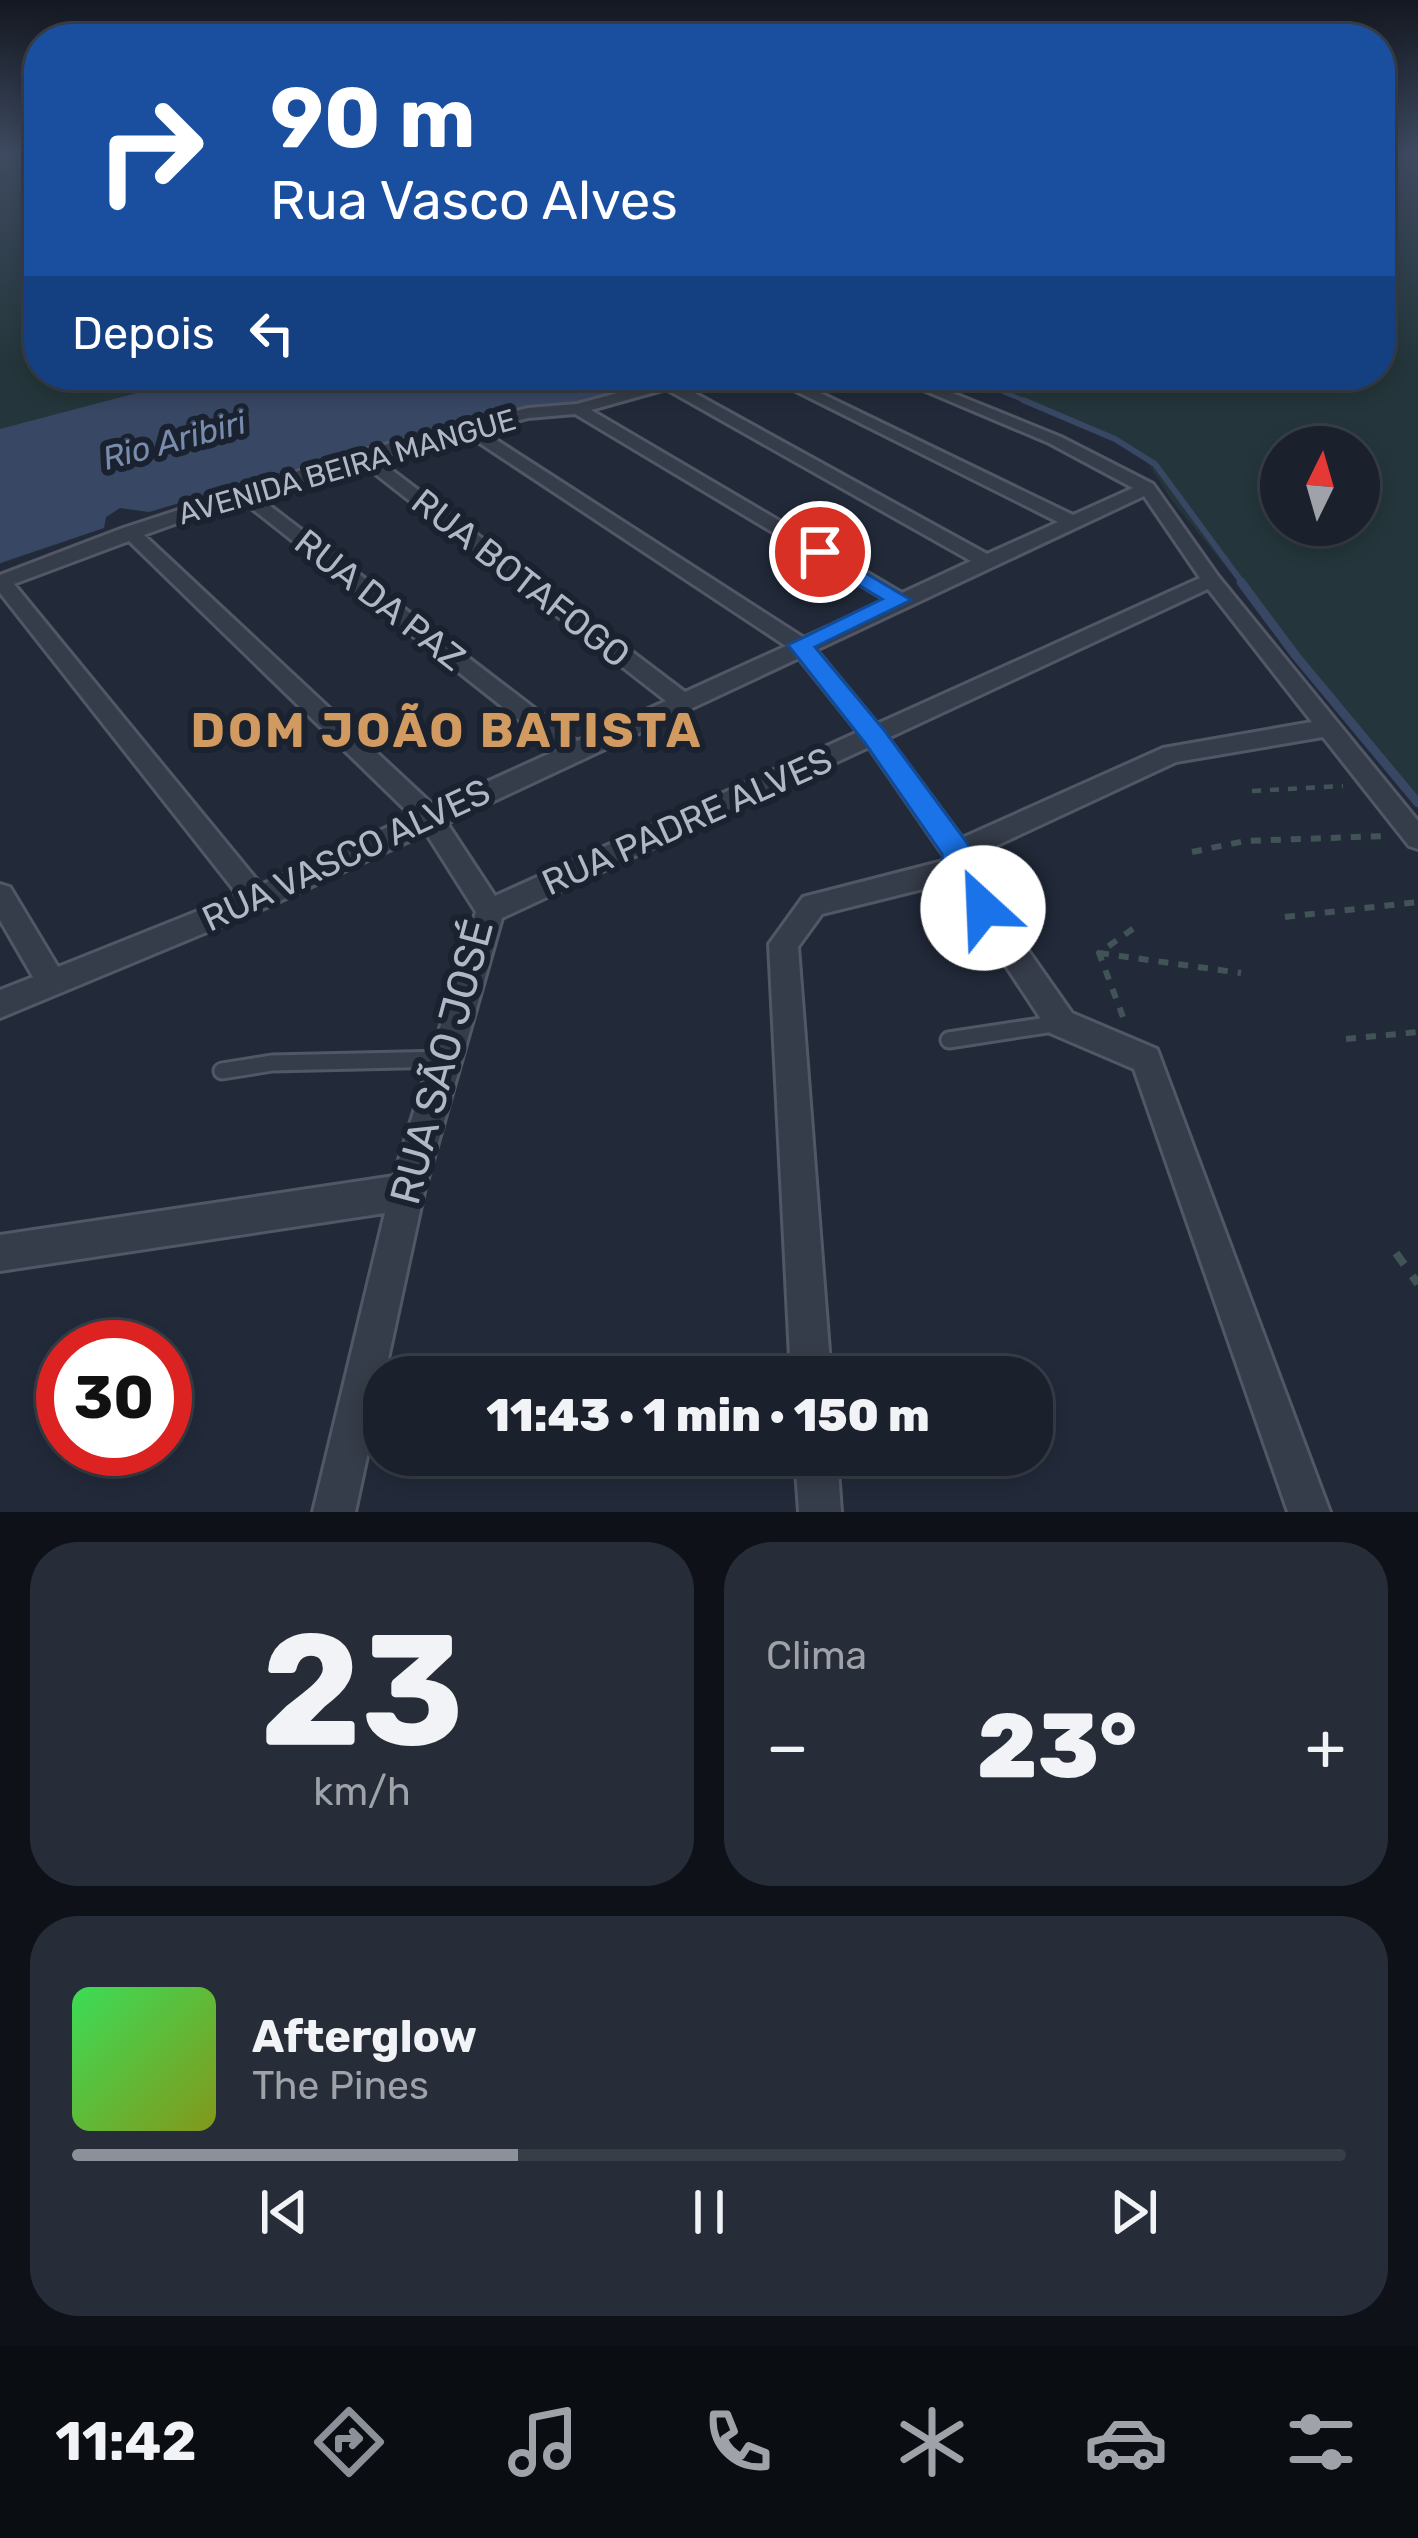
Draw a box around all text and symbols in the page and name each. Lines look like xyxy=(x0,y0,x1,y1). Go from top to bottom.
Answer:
text: 90 m xyxy=(270,68,476,168)
icon: right xyxy=(72,72,228,228)
text: Rua Vasco Alves xyxy=(270,169,678,233)
icon: left xyxy=(239,300,305,366)
text: Depois xyxy=(72,307,215,360)
water label: Rio Aribiri xyxy=(98,402,251,478)
street label: AVENIDA BEIRA MANGUE xyxy=(174,402,520,532)
north arrow xyxy=(1260,426,1380,546)
map controls xyxy=(1260,426,1380,546)
street label: RUA BOTAFOGO xyxy=(404,480,638,676)
pin xyxy=(769,501,871,603)
icon: arrive xyxy=(787,519,853,585)
street label: RUA DA PAZ xyxy=(286,520,474,680)
district label: DOM JOÃO BATISTA xyxy=(191,702,703,759)
street label: RUA PADRE ALVES xyxy=(535,738,839,904)
street label: RUA VASCO ALVES xyxy=(195,770,497,940)
position arrow xyxy=(920,845,1046,971)
street label: RUA SÃO JOSÉ xyxy=(380,914,504,1210)
speed limit sign: 30 xyxy=(36,1320,192,1476)
text: 11:43 · 1 min · 150 m xyxy=(486,1389,930,1442)
text: 23 xyxy=(260,1598,464,1783)
text: Clima xyxy=(766,1633,867,1679)
text: 23° xyxy=(977,1693,1137,1800)
text: − xyxy=(766,1707,809,1786)
text: + xyxy=(1305,1707,1346,1786)
text: km/h xyxy=(313,1769,411,1815)
text: Afterglow xyxy=(252,2010,477,2063)
text: The Pines xyxy=(252,2063,429,2109)
icon: previous xyxy=(251,2179,317,2245)
icon: pause xyxy=(676,2179,742,2245)
icon: next xyxy=(1101,2179,1167,2245)
icon: directions xyxy=(307,2400,391,2484)
icon: music xyxy=(501,2400,585,2484)
icon: phone xyxy=(696,2400,780,2484)
icon: climate xyxy=(890,2400,974,2484)
icon: car xyxy=(1084,2400,1168,2484)
icon: filters xyxy=(1279,2400,1363,2484)
text: 11:42 xyxy=(55,2410,197,2474)

